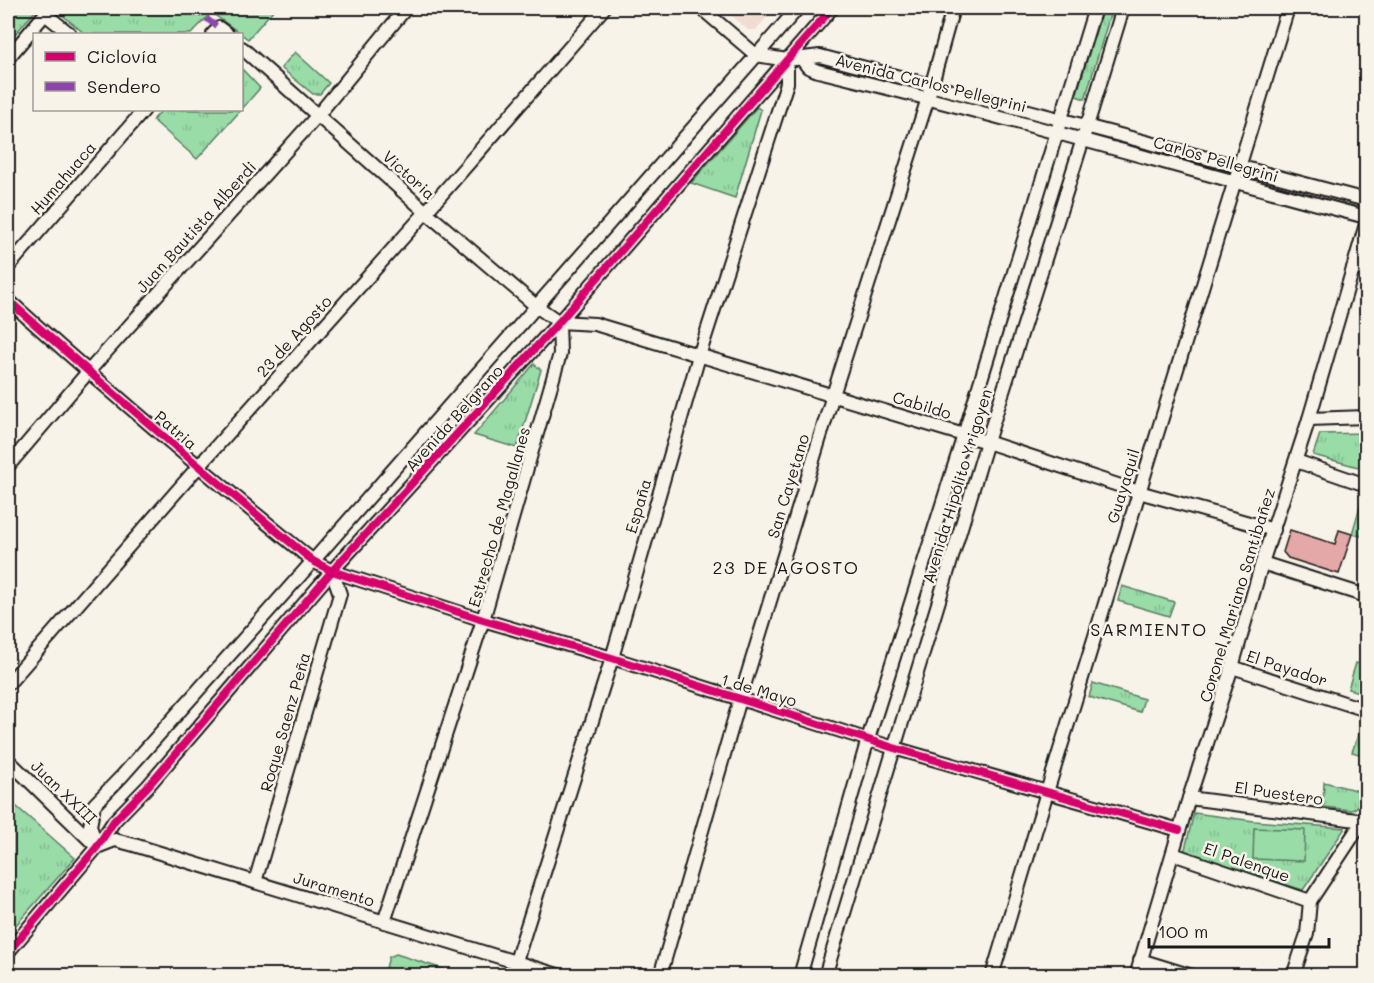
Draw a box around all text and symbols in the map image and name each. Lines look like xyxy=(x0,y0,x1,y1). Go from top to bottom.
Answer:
legend xyxy=(33,33,243,111)
text: Ciclovía xyxy=(87,44,158,68)
street label: Avenida Carlos Pellegrini xyxy=(833,49,1029,116)
text: Sendero xyxy=(87,74,161,98)
street label: Carlos Pellegrini xyxy=(1151,131,1281,186)
street label: Humahuaca xyxy=(25,137,100,219)
street label: Victoria xyxy=(379,145,440,204)
street label: Juan Bautista Alberdi xyxy=(131,156,260,297)
street label: 23 de Agosto xyxy=(251,290,336,381)
street label: Avenida Belgrano xyxy=(400,360,507,475)
street label: Cabildo xyxy=(890,386,954,423)
street label: Avenida Hipólito Yrigoyen xyxy=(917,386,996,586)
street label: Patria xyxy=(151,405,202,454)
street label: Estrecho de Magallanes xyxy=(463,424,534,609)
street label: San Cayetano xyxy=(762,431,813,541)
street label: Guayaquil xyxy=(1101,446,1144,526)
street label: España xyxy=(620,476,655,535)
street label: Coronel Mariano Santibañez xyxy=(1194,485,1279,705)
district label: 23 DE AGOSTO xyxy=(712,555,860,579)
district label: SARMIENTO xyxy=(1090,617,1208,641)
street label: El Payador xyxy=(1244,645,1330,690)
street label: Roque Saenz Peña xyxy=(255,650,314,794)
street label: 1 de Mayo xyxy=(719,668,800,711)
street label: Juan XXIII xyxy=(27,755,102,828)
street label: El Puestero xyxy=(1234,776,1325,809)
street label: El Palenque xyxy=(1201,837,1293,886)
street label: Juramento xyxy=(291,866,377,911)
scale bar xyxy=(1149,911,1329,949)
text: 100 m xyxy=(1158,919,1208,943)

